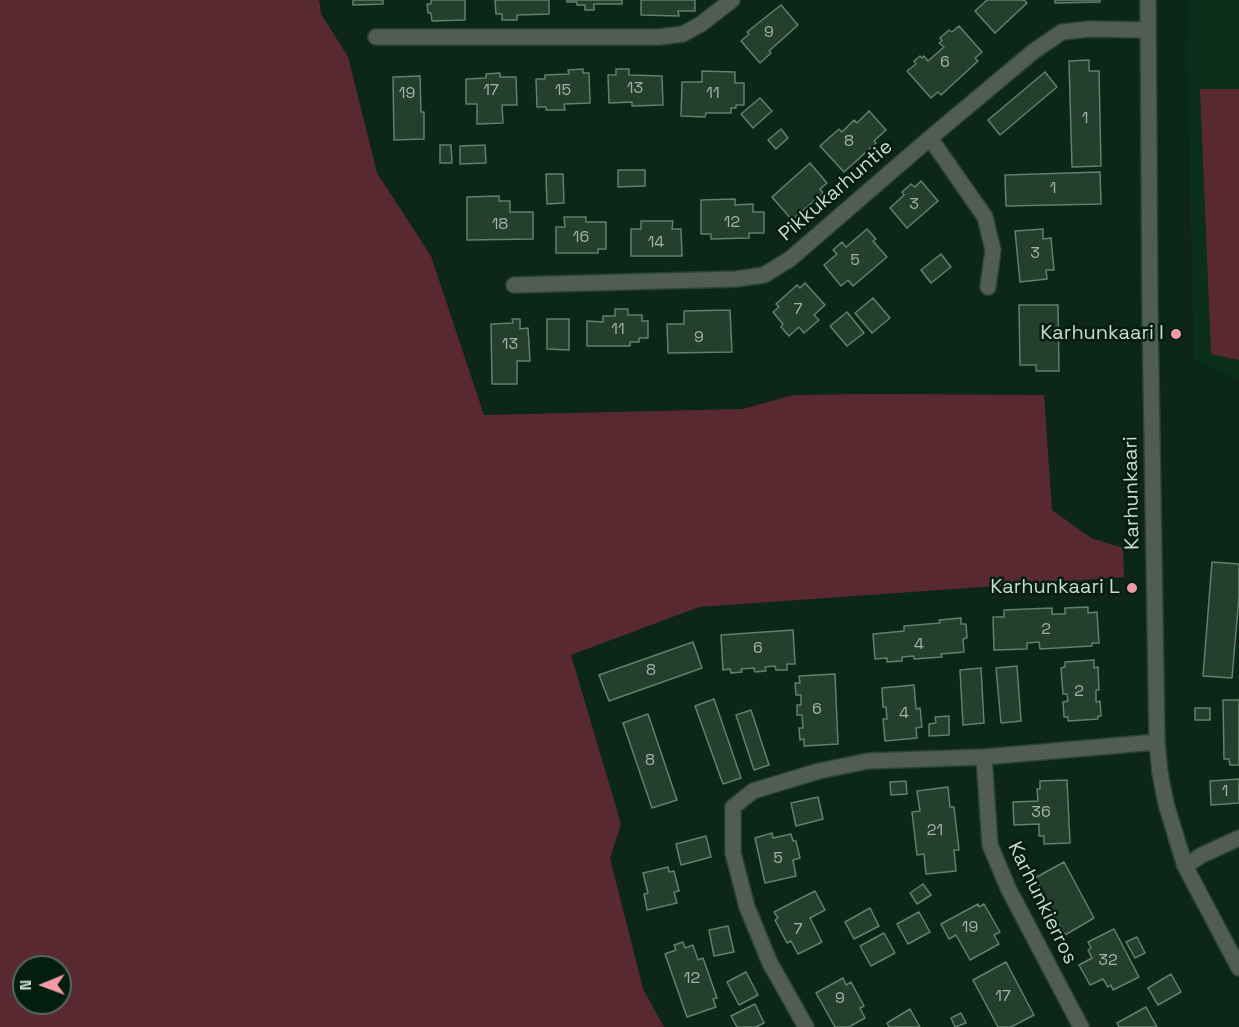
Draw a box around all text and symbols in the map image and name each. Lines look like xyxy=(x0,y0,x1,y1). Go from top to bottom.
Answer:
house number: 9 xyxy=(764,23,774,43)
house number: 6 xyxy=(940,53,950,73)
house number: 13 xyxy=(627,79,643,99)
house number: 17 xyxy=(483,81,499,101)
house number: 15 xyxy=(555,81,571,101)
house number: 19 xyxy=(399,84,415,104)
house number: 11 xyxy=(706,84,720,104)
house number: 1 xyxy=(1082,109,1088,129)
house number: 8 xyxy=(844,132,854,152)
street label: Pikkukarhuntie xyxy=(774,135,898,247)
house number: 1 xyxy=(1050,179,1056,199)
house number: 3 xyxy=(909,195,919,215)
house number: 12 xyxy=(724,213,740,233)
house number: 18 xyxy=(492,215,508,235)
house number: 16 xyxy=(573,228,589,248)
house number: 14 xyxy=(648,233,664,253)
house number: 3 xyxy=(1030,244,1040,264)
house number: 5 xyxy=(850,251,860,271)
house number: 7 xyxy=(793,300,803,320)
house number: 11 xyxy=(611,320,625,340)
place label: Karhunkaari I xyxy=(1040,322,1164,346)
marker: Karhunkaari I xyxy=(1169,327,1183,341)
house number: 9 xyxy=(694,328,704,348)
house number: 13 xyxy=(502,335,518,355)
street label: Karhunkaari xyxy=(1119,436,1145,550)
place label: Karhunkaari L xyxy=(990,576,1120,600)
marker: Karhunkaari L xyxy=(1125,581,1139,595)
house number: 2 xyxy=(1041,620,1051,640)
house number: 4 xyxy=(914,635,924,655)
house number: 6 xyxy=(753,639,763,659)
house number: 8 xyxy=(646,661,656,681)
house number: 2 xyxy=(1074,682,1084,702)
house number: 6 xyxy=(812,700,822,720)
house number: 4 xyxy=(899,704,909,724)
house number: 8 xyxy=(645,751,655,771)
house number: 1 xyxy=(1222,782,1228,802)
house number: 36 xyxy=(1031,803,1051,823)
house number: 21 xyxy=(927,821,943,841)
street label: Karhunkierros xyxy=(1002,838,1082,968)
house number: 5 xyxy=(773,849,783,869)
house number: 19 xyxy=(962,918,978,938)
house number: 7 xyxy=(793,920,803,940)
house number: 32 xyxy=(1098,951,1118,971)
north arrow xyxy=(12,955,72,1015)
house number: 12 xyxy=(684,969,700,989)
text: N xyxy=(15,980,36,991)
house number: 17 xyxy=(995,987,1011,1007)
house number: 9 xyxy=(835,989,845,1009)

